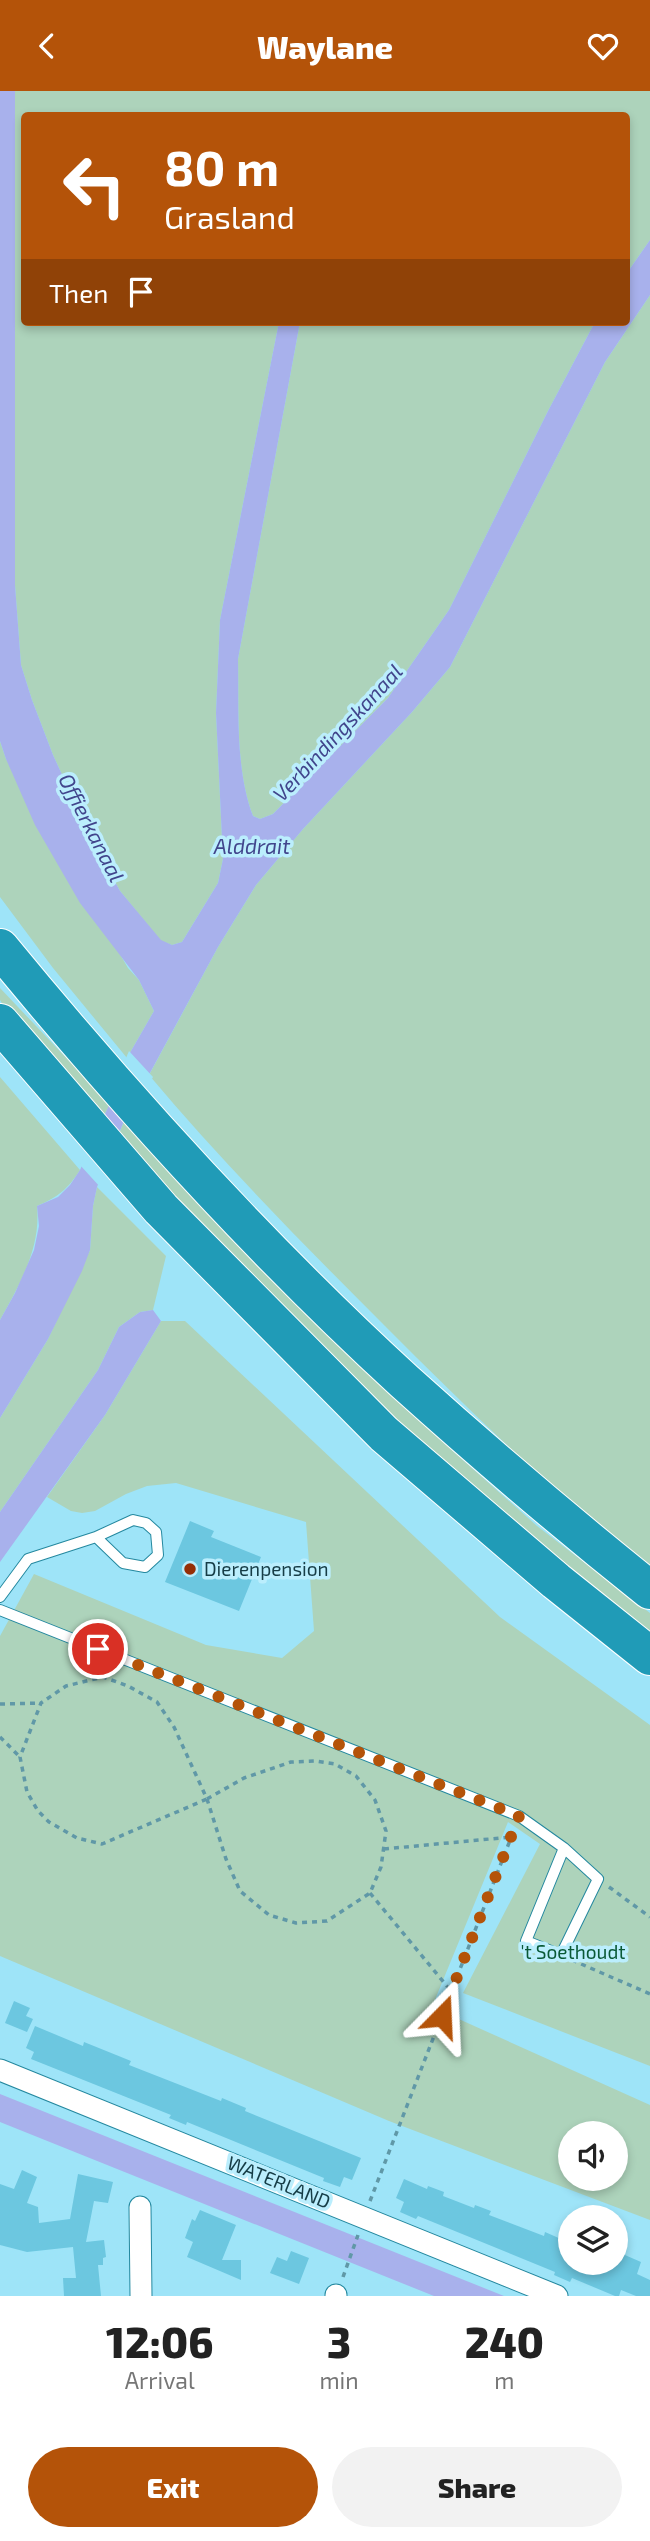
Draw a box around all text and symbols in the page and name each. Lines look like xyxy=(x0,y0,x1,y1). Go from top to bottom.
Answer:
icon: back xyxy=(28,27,66,65)
text: Waylane xyxy=(257,27,393,65)
icon: heart xyxy=(584,27,622,65)
text: 80 m xyxy=(164,137,279,196)
icon: left xyxy=(49,140,140,231)
text: Grasland xyxy=(164,197,295,235)
icon: arrive xyxy=(122,273,160,311)
text: Then xyxy=(49,277,108,308)
water label: Verbindingskanaal xyxy=(267,658,407,806)
water label: Offierkanaal xyxy=(54,769,130,886)
water label: Alddrait xyxy=(213,833,290,858)
place label: Dierenpension xyxy=(204,1557,329,1580)
marker: Dierenpension xyxy=(182,1561,198,1577)
pin xyxy=(68,1619,128,1679)
icon: arrive xyxy=(79,1630,117,1668)
park label: 't Soethoudt xyxy=(520,1940,626,1963)
position arrow xyxy=(405,1979,479,2053)
map controls xyxy=(558,2121,628,2275)
button: sound xyxy=(558,2121,628,2191)
street label: WATERLAND xyxy=(224,2150,334,2213)
button: layers xyxy=(558,2205,628,2275)
text: 12:06 xyxy=(106,2316,213,2366)
text: 3 xyxy=(327,2316,351,2366)
text: 240 xyxy=(465,2316,544,2366)
text: Arrival xyxy=(125,2366,195,2394)
text: min xyxy=(319,2366,359,2394)
text: m xyxy=(494,2366,514,2394)
button: Exit xyxy=(28,2447,318,2527)
button: Share xyxy=(332,2447,622,2527)

